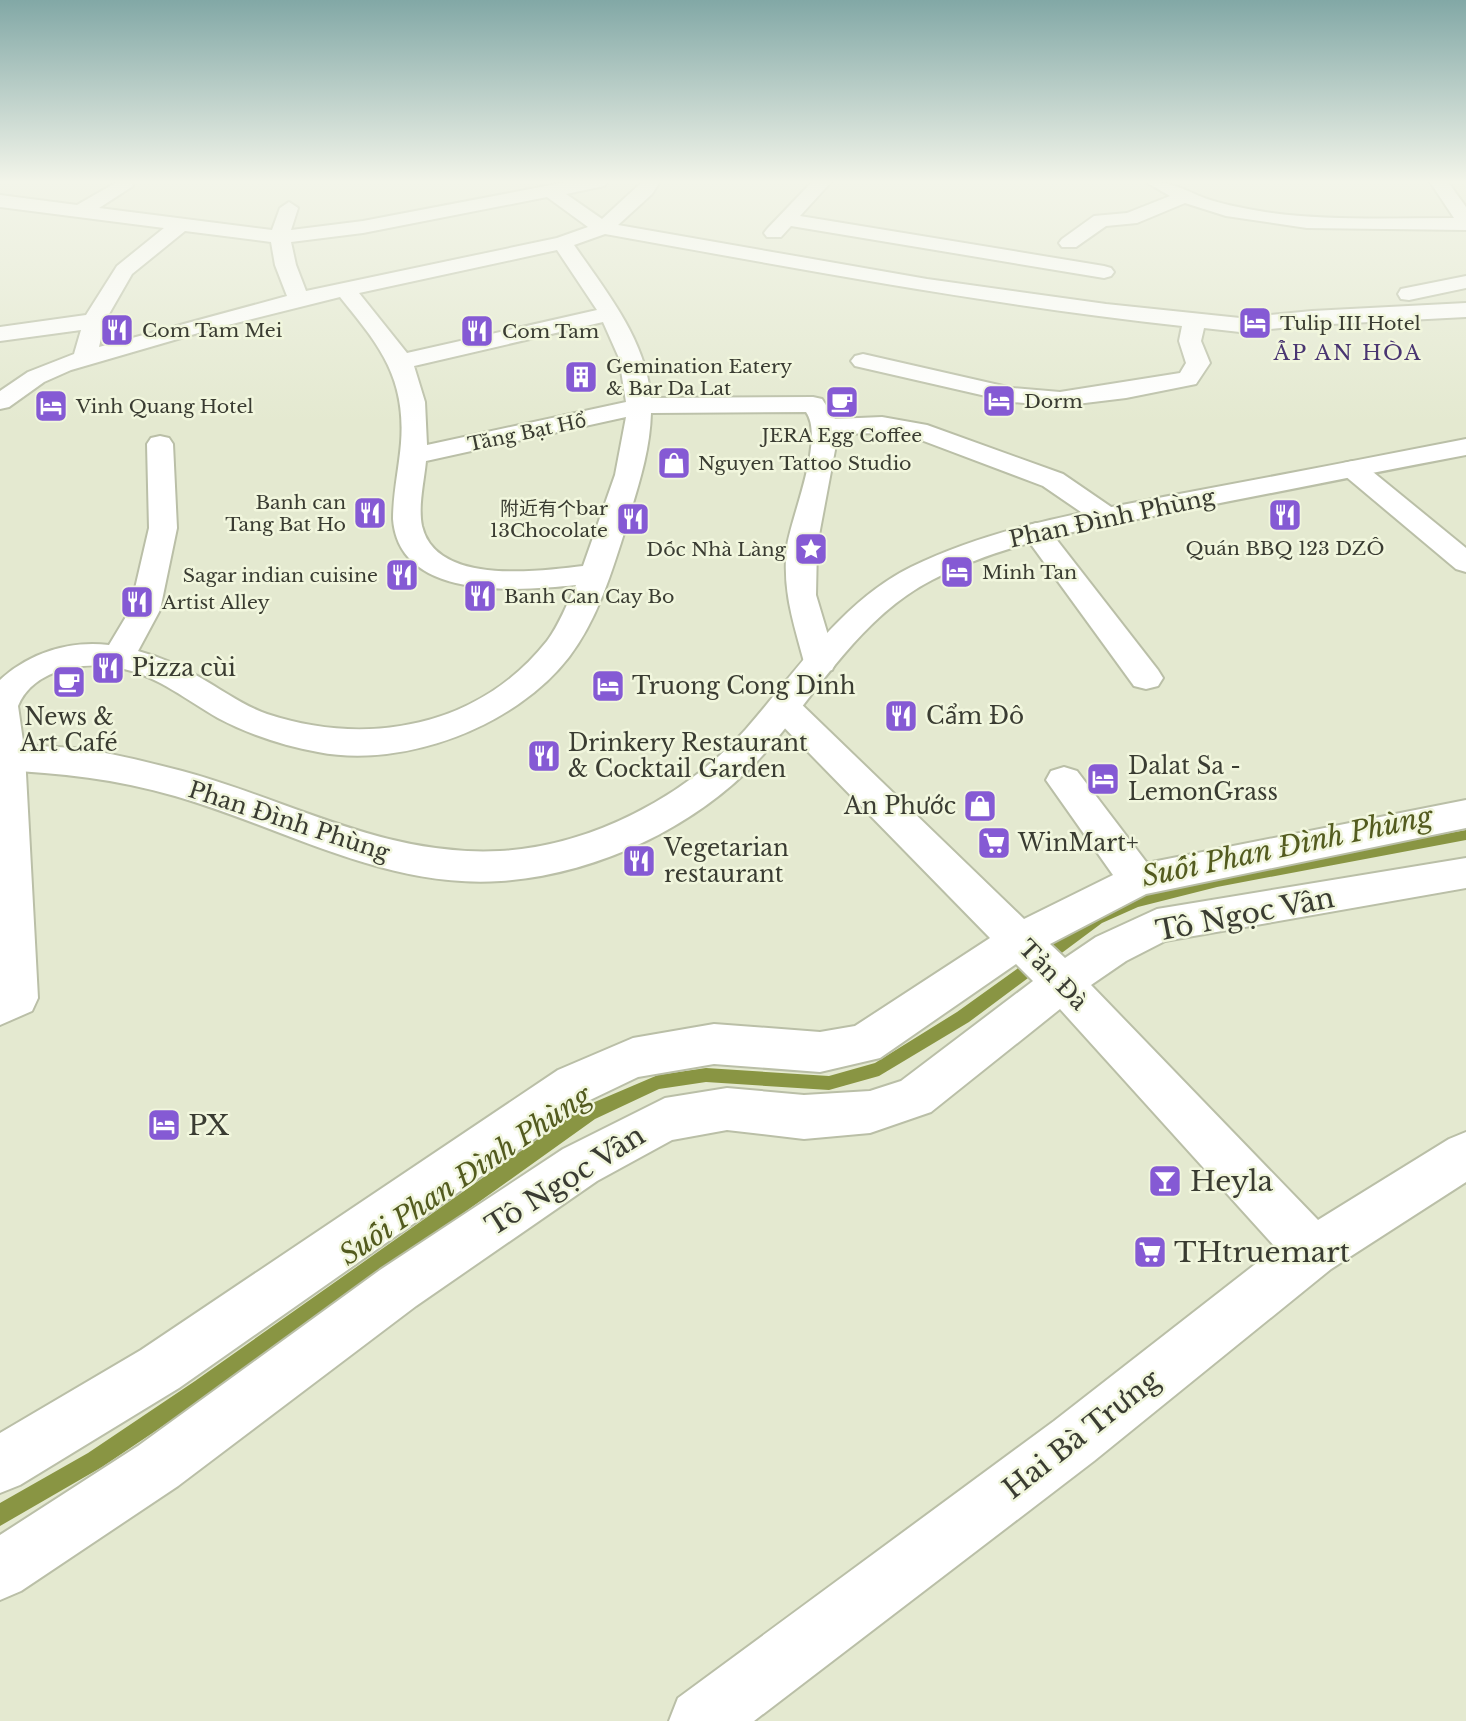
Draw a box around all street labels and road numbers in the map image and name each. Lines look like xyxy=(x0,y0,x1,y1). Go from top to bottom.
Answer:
street label: Tăng Bạt Hổ xyxy=(466,409,588,456)
street label: Phan Đình Phùng xyxy=(1006,482,1218,554)
street label: Phan Đình Phùng xyxy=(185,775,393,867)
street label: Tô Ngọc Vân xyxy=(1153,880,1337,949)
street label: Tản Đà xyxy=(1013,934,1093,1016)
street label: Tô Ngọc Vân xyxy=(479,1118,651,1243)
street label: Hai Bà Trưng xyxy=(996,1361,1168,1507)

